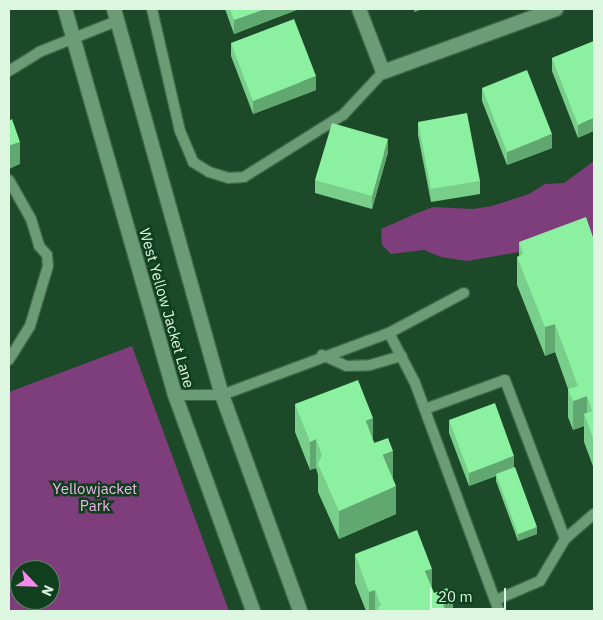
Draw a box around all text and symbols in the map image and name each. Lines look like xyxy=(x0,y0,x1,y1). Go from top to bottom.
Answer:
street label: West Yellow Jacket Lane xyxy=(136,226,198,390)
park label: Yellowjacket Park xyxy=(53,479,137,514)
north arrow xyxy=(10,560,60,610)
scale bar xyxy=(433,578,509,610)
text: N xyxy=(38,582,58,599)
text: 20 m xyxy=(438,587,473,606)

